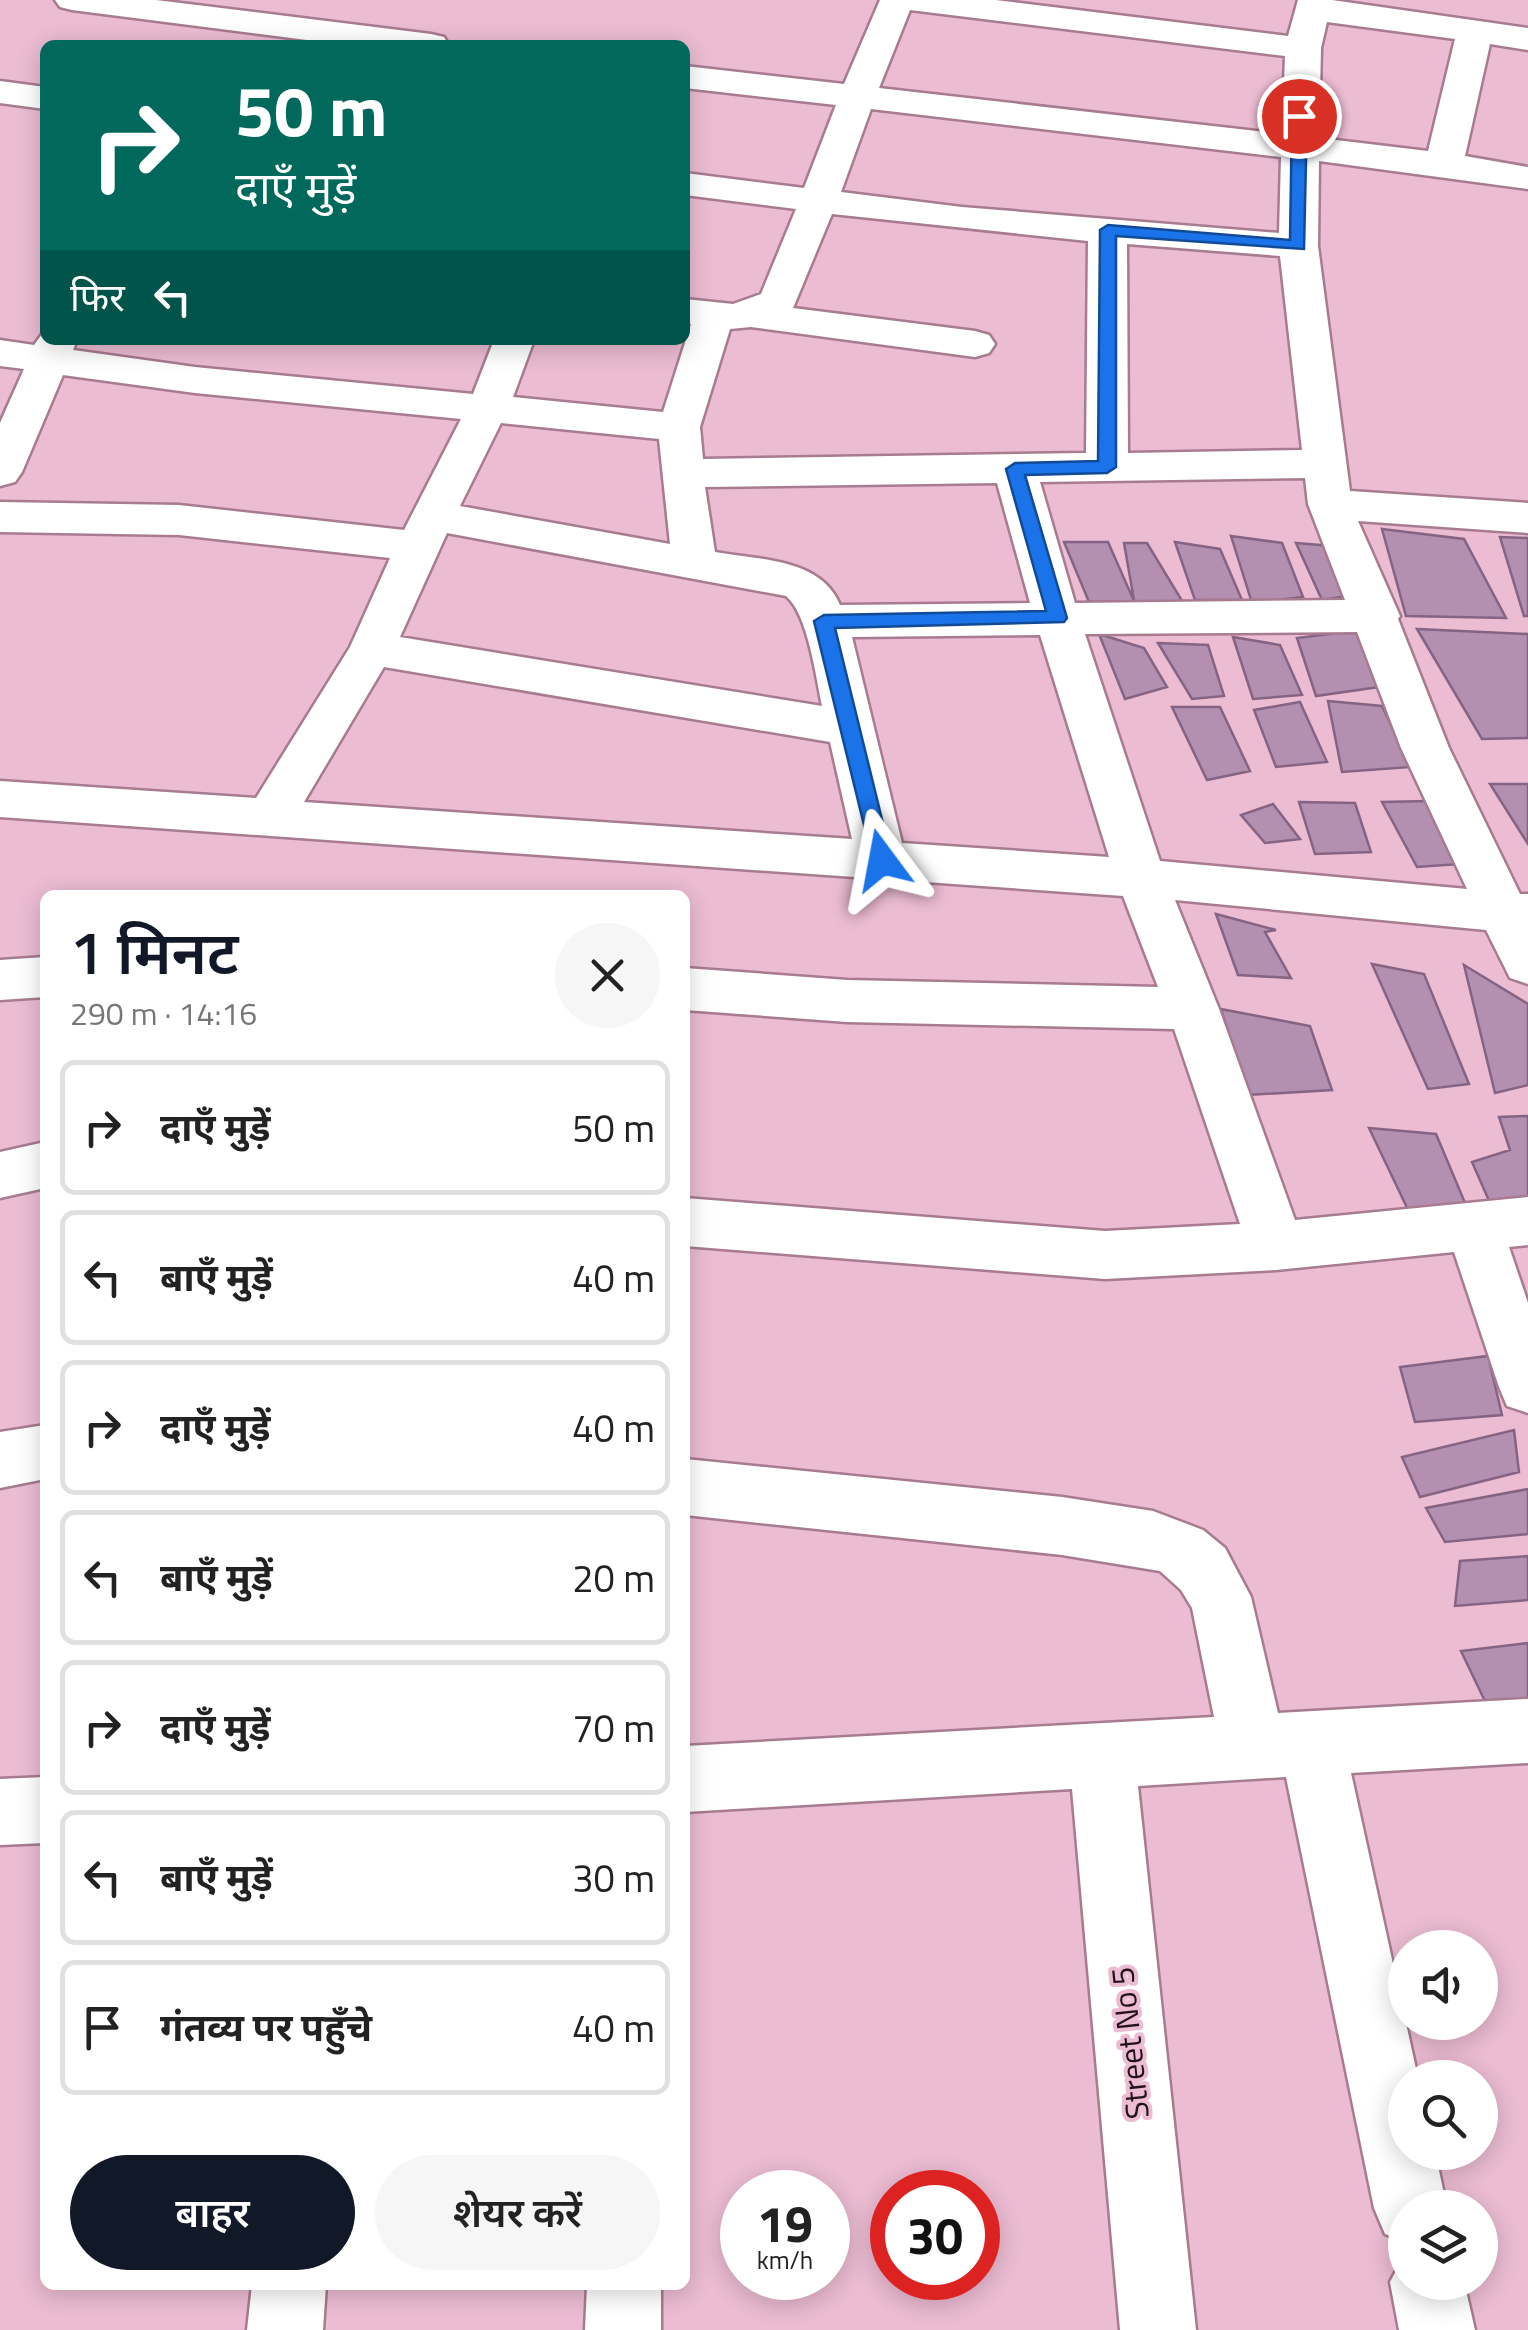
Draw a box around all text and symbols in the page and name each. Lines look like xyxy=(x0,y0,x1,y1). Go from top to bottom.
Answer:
text: 50 m xyxy=(235,57,388,163)
pin xyxy=(1257,74,1342,159)
icon: right xyxy=(70,80,200,210)
icon: arrive xyxy=(1272,89,1327,144)
text: दाएँ मुड़ें xyxy=(235,153,356,221)
text: फिर xyxy=(70,268,125,326)
icon: left xyxy=(145,270,200,325)
position arrow xyxy=(830,808,934,912)
text: 1 मिनट xyxy=(70,906,239,997)
button: close xyxy=(555,923,660,1028)
text: 290 m · 14:16 xyxy=(70,989,257,1037)
text: दाएँ मुड़ें xyxy=(160,1098,270,1156)
text: 50 m xyxy=(572,1099,655,1157)
icon: right xyxy=(75,1100,130,1155)
text: बाएँ मुड़ें xyxy=(160,1248,273,1306)
text: 40 m xyxy=(572,1249,655,1307)
icon: left xyxy=(75,1250,130,1305)
text: दाएँ मुड़ें xyxy=(160,1398,270,1456)
text: 40 m xyxy=(572,1399,655,1457)
icon: right xyxy=(75,1400,130,1455)
text: बाएँ मुड़ें xyxy=(160,1548,273,1606)
text: 20 m xyxy=(572,1549,655,1607)
icon: left xyxy=(75,1550,130,1605)
text: दाएँ मुड़ें xyxy=(160,1698,270,1756)
text: 70 m xyxy=(572,1699,655,1757)
icon: right xyxy=(75,1700,130,1755)
text: बाएँ मुड़ें xyxy=(160,1848,273,1906)
text: 30 m xyxy=(572,1849,655,1907)
icon: left xyxy=(75,1850,130,1905)
map controls xyxy=(1388,1930,1498,2300)
button: sound xyxy=(1388,1930,1498,2040)
street label: Street No 5 xyxy=(1097,1965,1161,2122)
text: गंतव्य पर पहुँचे xyxy=(160,1998,372,2056)
text: 40 m xyxy=(572,1999,655,2057)
icon: arrive xyxy=(75,2000,130,2055)
button: search xyxy=(1388,2060,1498,2170)
button: बाहर xyxy=(70,2155,355,2270)
button: शेयर करें xyxy=(375,2155,660,2270)
speed limit sign: 30 xyxy=(870,2170,1000,2300)
text: 19 xyxy=(757,2185,813,2261)
button: layers xyxy=(1388,2190,1498,2300)
text: km/h xyxy=(757,2241,813,2279)

